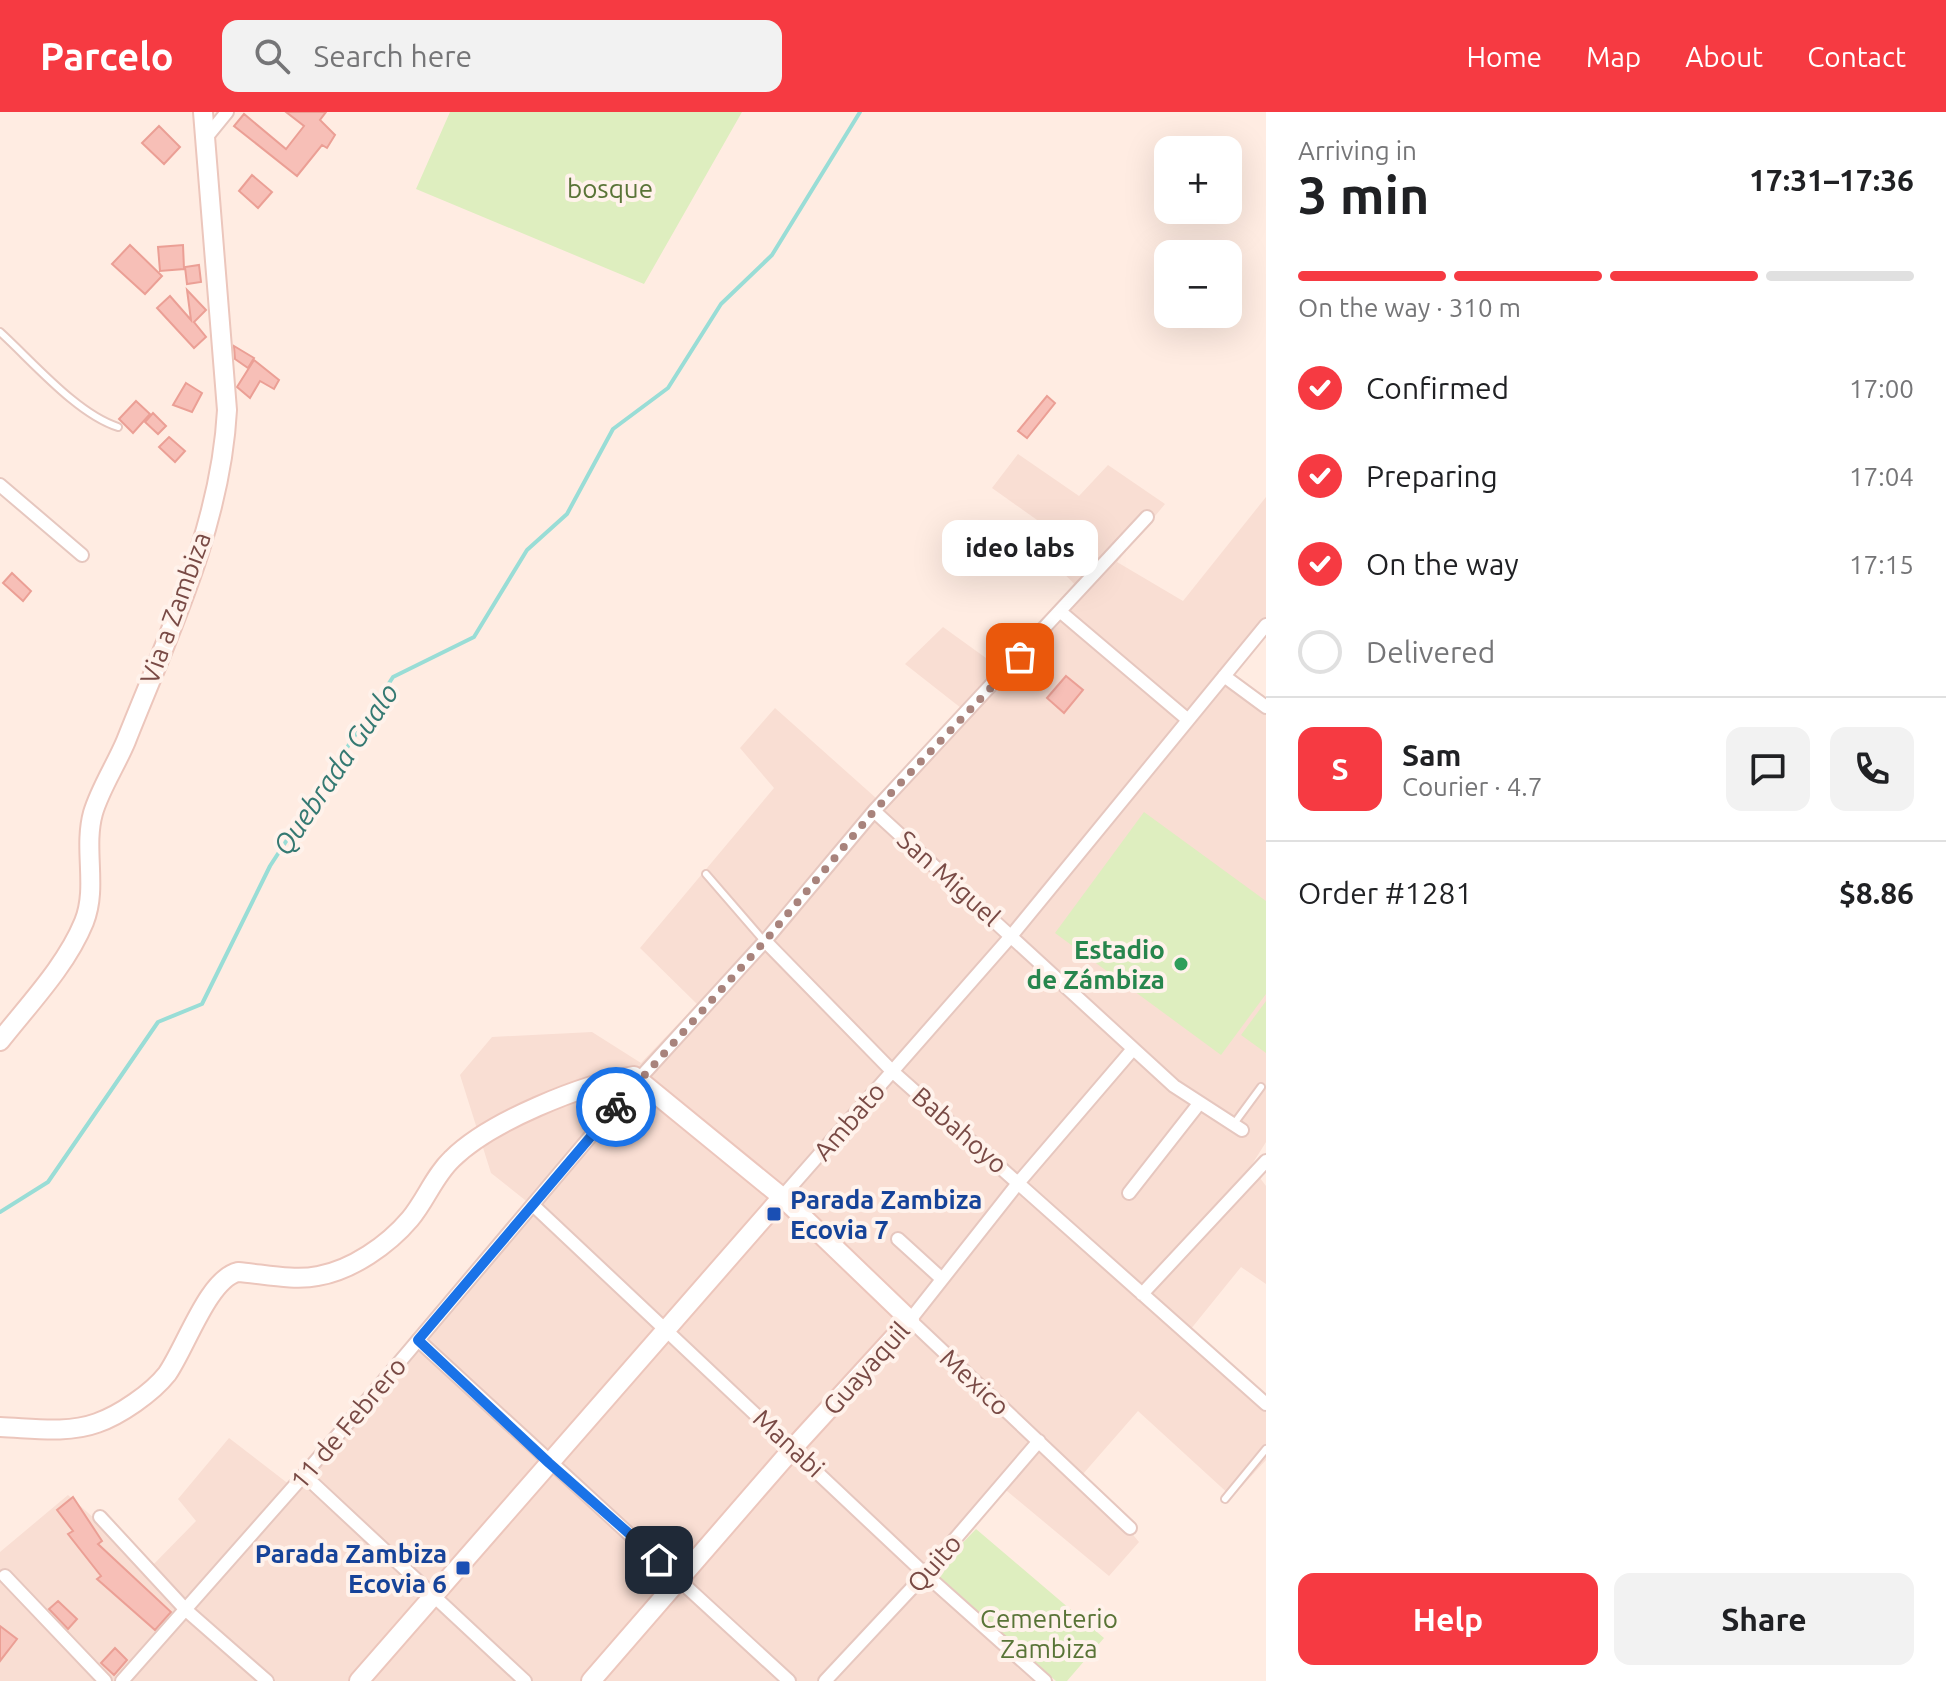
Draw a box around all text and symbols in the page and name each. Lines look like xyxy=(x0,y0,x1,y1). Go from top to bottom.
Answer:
search box xyxy=(222,20,782,92)
icon: search xyxy=(250,34,294,78)
text: Parcelo xyxy=(40,35,174,77)
text: Search here xyxy=(314,39,472,73)
text: Home xyxy=(1467,41,1542,72)
text: Map xyxy=(1586,41,1641,72)
text: About xyxy=(1685,41,1763,72)
text: Contact xyxy=(1807,41,1906,72)
map controls xyxy=(1154,136,1242,328)
button: + xyxy=(1154,136,1242,224)
text: Arriving in xyxy=(1298,136,1417,165)
text: 17:31–17:36 xyxy=(1749,163,1914,197)
text: 3 min xyxy=(1298,166,1429,224)
park label: bosque xyxy=(567,174,653,203)
button: − xyxy=(1154,240,1242,328)
text: On the way · 310 m xyxy=(1298,293,1521,322)
icon: check xyxy=(1298,366,1342,410)
text: Confirmed xyxy=(1366,371,1509,405)
text: 17:00 xyxy=(1849,374,1914,403)
icon: check xyxy=(1298,454,1342,498)
text: Preparing xyxy=(1366,459,1498,493)
text: 17:04 xyxy=(1849,462,1914,491)
callout: ideo labs xyxy=(942,521,1098,577)
street label: Via a Zambiza xyxy=(134,528,216,688)
text: ideo labs xyxy=(965,533,1075,562)
icon: check xyxy=(1298,542,1342,586)
text: On the way xyxy=(1366,547,1519,581)
text: 17:15 xyxy=(1849,550,1914,579)
pin xyxy=(986,623,1054,691)
icon: bag xyxy=(998,635,1042,679)
text: Delivered xyxy=(1366,635,1495,669)
water label: Quebrada Gualo xyxy=(266,677,405,861)
button: chat xyxy=(1726,727,1810,811)
button: phone xyxy=(1830,727,1914,811)
text: Sam xyxy=(1402,738,1461,772)
text: S xyxy=(1331,752,1349,786)
text: Courier · 4.7 xyxy=(1402,772,1542,801)
street label: San Miguel xyxy=(892,825,1006,932)
text: Order #1281 xyxy=(1298,876,1472,910)
text: $8.86 xyxy=(1839,876,1914,910)
place label: Estadio de Zámbiza xyxy=(1027,935,1165,994)
marker: Estadio de Zámbiza xyxy=(1172,955,1190,973)
courier xyxy=(576,1067,656,1147)
street label: Ambato xyxy=(807,1076,891,1166)
street label: Babahoyo xyxy=(907,1081,1013,1179)
icon: bike xyxy=(594,1085,638,1129)
place label: Parada Zambiza Ecovia 7 xyxy=(790,1185,982,1244)
marker: Parada Zambiza Ecovia 7 xyxy=(765,1205,783,1223)
street label: Guayaquil xyxy=(817,1316,915,1420)
street label: Mexico xyxy=(935,1343,1015,1421)
street label: 11 de Febrero xyxy=(284,1351,412,1495)
street label: Manabi xyxy=(748,1403,830,1483)
pin xyxy=(625,1526,693,1594)
street label: Quito xyxy=(901,1528,967,1598)
icon: home xyxy=(637,1538,681,1582)
place label: Parada Zambiza Ecovia 6 xyxy=(255,1539,447,1598)
marker: Parada Zambiza Ecovia 6 xyxy=(454,1559,472,1577)
button: Help xyxy=(1298,1573,1598,1665)
button: Share xyxy=(1614,1573,1914,1665)
park label: Cementerio Zambiza xyxy=(980,1604,1118,1663)

